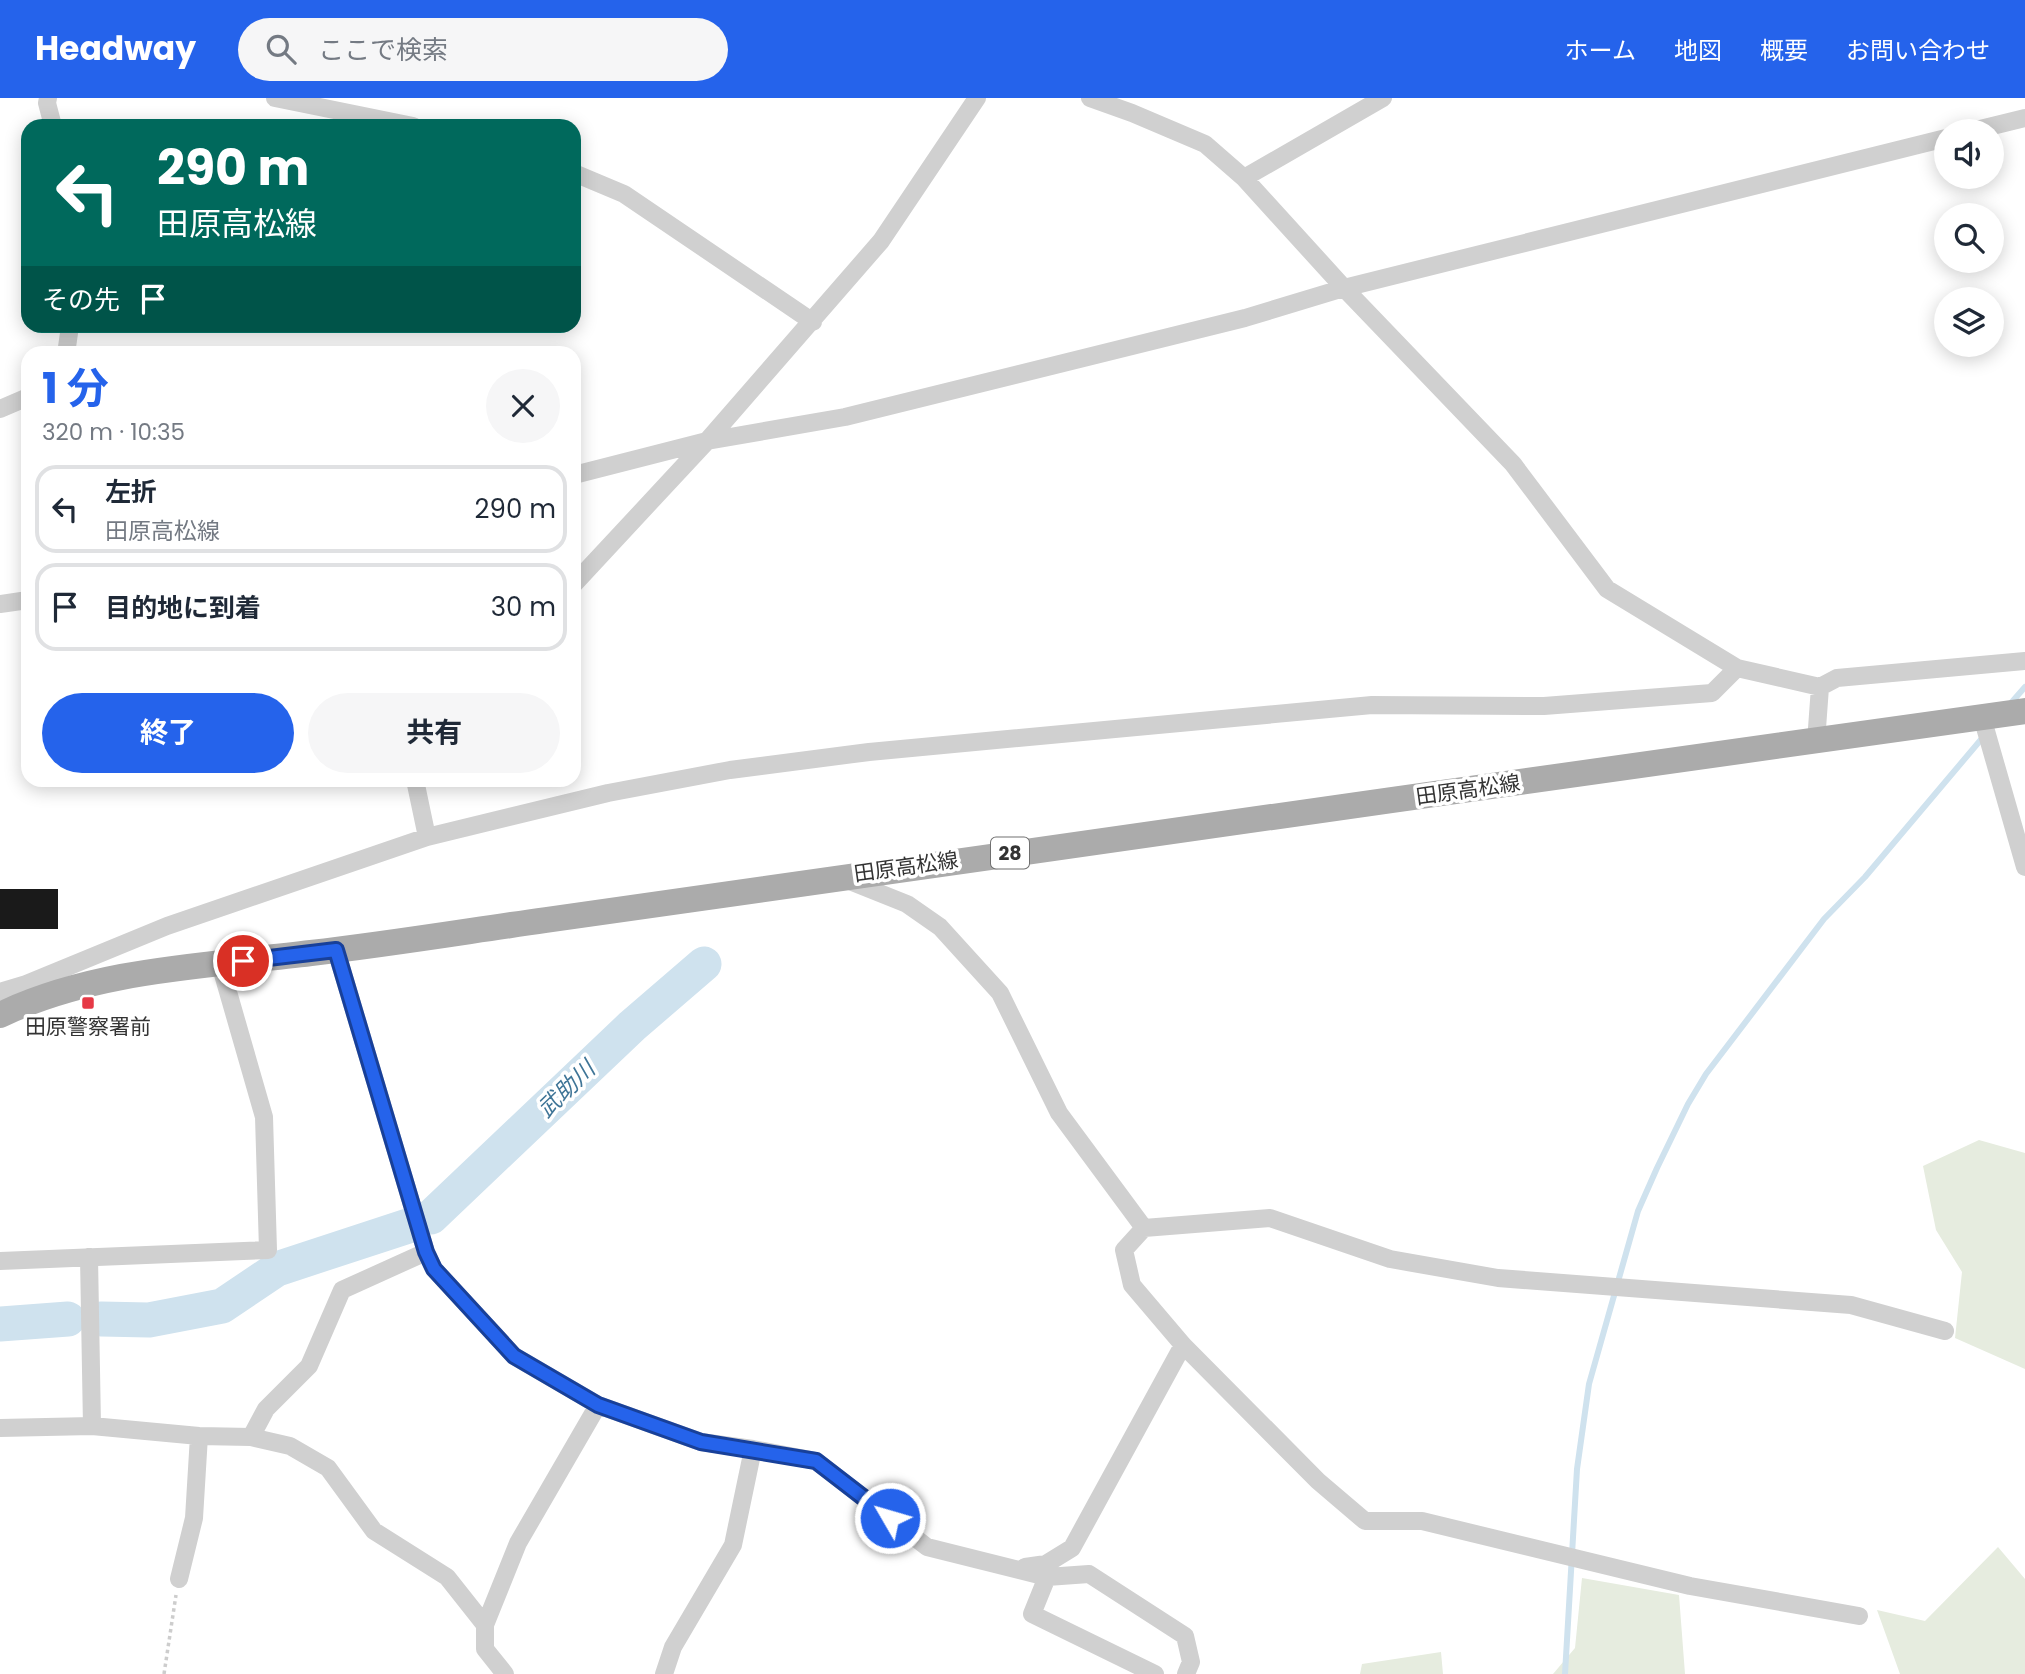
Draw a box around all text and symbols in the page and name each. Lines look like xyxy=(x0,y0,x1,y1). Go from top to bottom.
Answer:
search box xyxy=(238,18,728,81)
text: Headway xyxy=(35,25,196,72)
icon: search xyxy=(262,30,300,68)
text: ここで検索 xyxy=(318,32,448,68)
text: ホーム xyxy=(1565,34,1636,67)
text: 地図 xyxy=(1674,34,1722,67)
text: 概要 xyxy=(1760,34,1808,67)
text: お問い合わせ xyxy=(1846,34,1990,67)
map controls xyxy=(1934,119,2004,357)
button: sound xyxy=(1934,119,2004,189)
text: 290 m xyxy=(157,134,309,202)
icon: left xyxy=(42,147,133,238)
text: 田原高松線 xyxy=(157,201,317,246)
button: search xyxy=(1934,203,2004,273)
icon: arrive xyxy=(134,280,172,318)
text: その先 xyxy=(42,282,120,318)
button: layers xyxy=(1934,287,2004,357)
text: 1 分 xyxy=(42,359,109,418)
button: close xyxy=(486,369,560,443)
text: 320 m · 10:35 xyxy=(42,416,185,448)
text: 左折 xyxy=(105,474,157,510)
icon: left xyxy=(46,490,84,528)
text: 290 m xyxy=(475,491,556,527)
text: 田原高松線 xyxy=(105,515,220,547)
icon: arrive xyxy=(46,588,84,626)
text: 30 m xyxy=(491,589,556,625)
text: 目的地に到着 xyxy=(105,590,261,626)
button: 終了 xyxy=(42,693,294,773)
button: 共有 xyxy=(308,693,560,773)
street label: 田原高松線 xyxy=(1414,768,1522,811)
road number: 28 xyxy=(991,838,1029,868)
street label: 田原高松線 xyxy=(852,845,960,888)
pin xyxy=(213,931,273,991)
icon: arrive xyxy=(224,942,262,980)
marker: 田原警察署前 xyxy=(80,995,96,1011)
place label: 田原警察署前 xyxy=(25,1012,151,1041)
water label: 武助川 xyxy=(530,1051,604,1124)
position arrow xyxy=(853,1481,927,1555)

